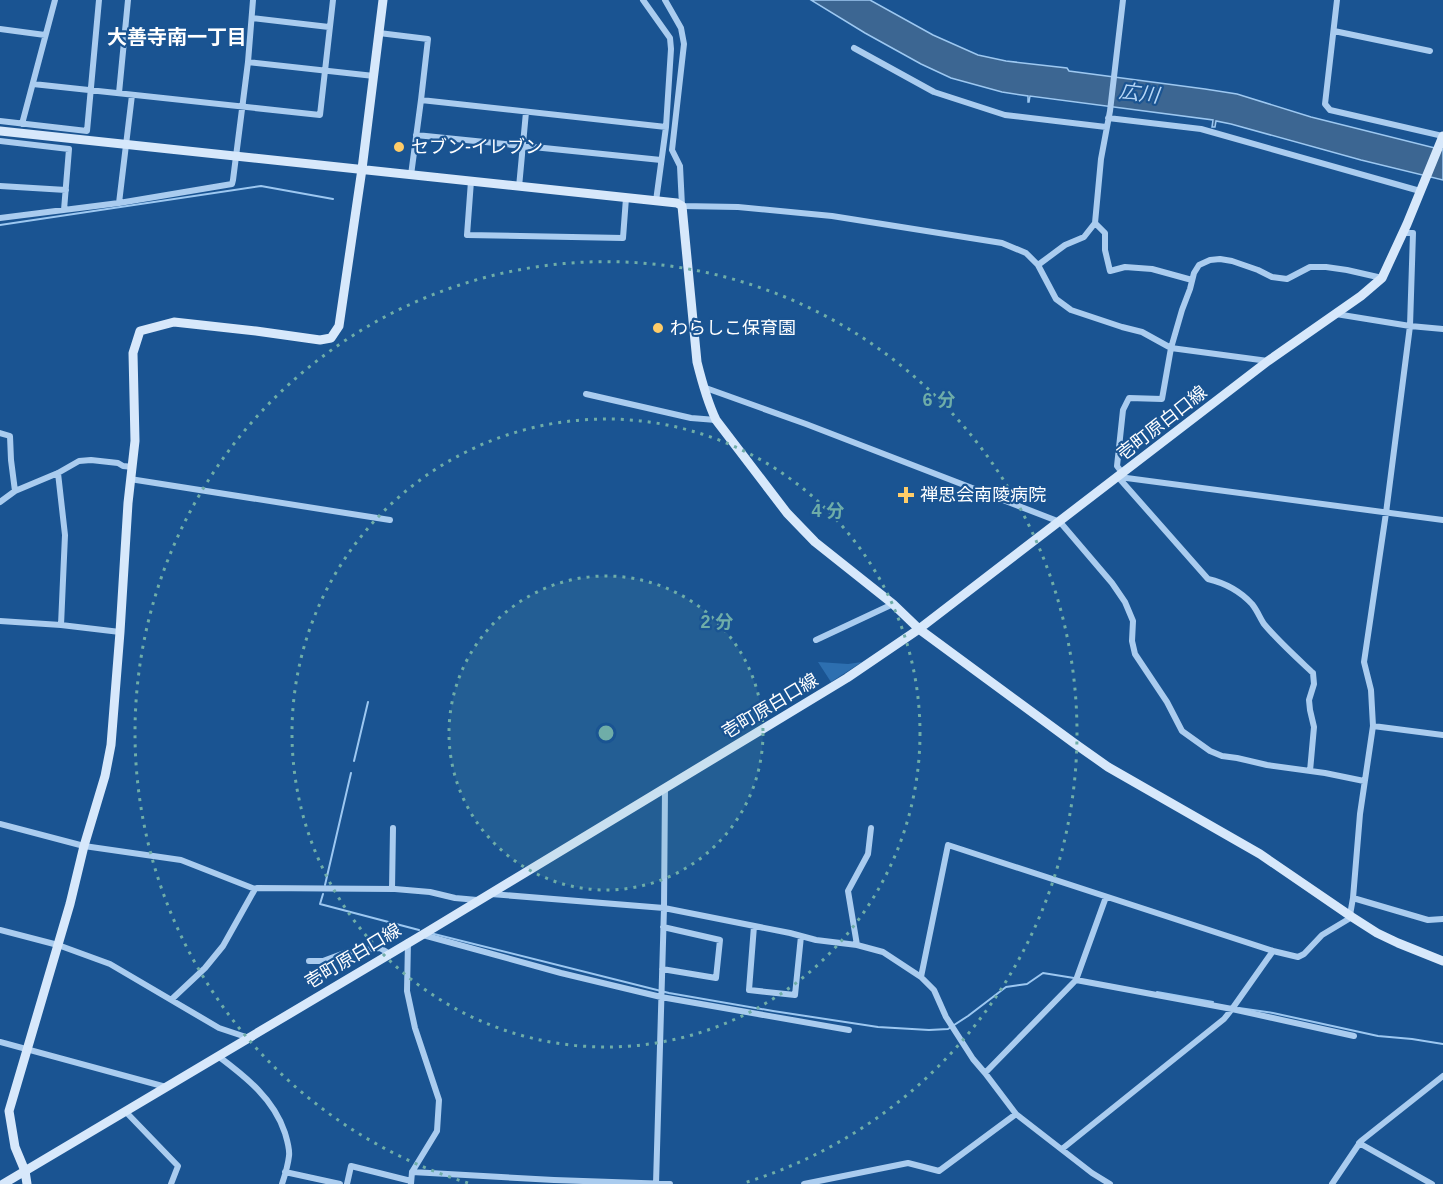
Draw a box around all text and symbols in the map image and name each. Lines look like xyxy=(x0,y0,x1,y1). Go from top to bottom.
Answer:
district label: 大善寺南一丁目 xyxy=(107,26,247,48)
water label: 広川 xyxy=(1118,80,1162,107)
place label: セブン-イレブン xyxy=(411,137,543,157)
marker: セブン-イレブン xyxy=(392,140,406,154)
place label: わらしこ保育園 xyxy=(670,318,796,338)
marker: わらしこ保育園 xyxy=(651,321,665,335)
street label: 壱町原白口線 xyxy=(1113,382,1211,464)
text: 6 分 xyxy=(922,390,956,410)
place label: 禅思会南陵病院 xyxy=(920,485,1046,505)
marker: 禅思会南陵病院 xyxy=(897,486,915,504)
text: 4 分 xyxy=(811,501,845,521)
text: 2 分 xyxy=(700,612,734,632)
street label: 壱町原白口線 xyxy=(719,670,821,742)
centre of rings xyxy=(596,723,616,743)
street label: 壱町原白口線 xyxy=(302,920,404,992)

